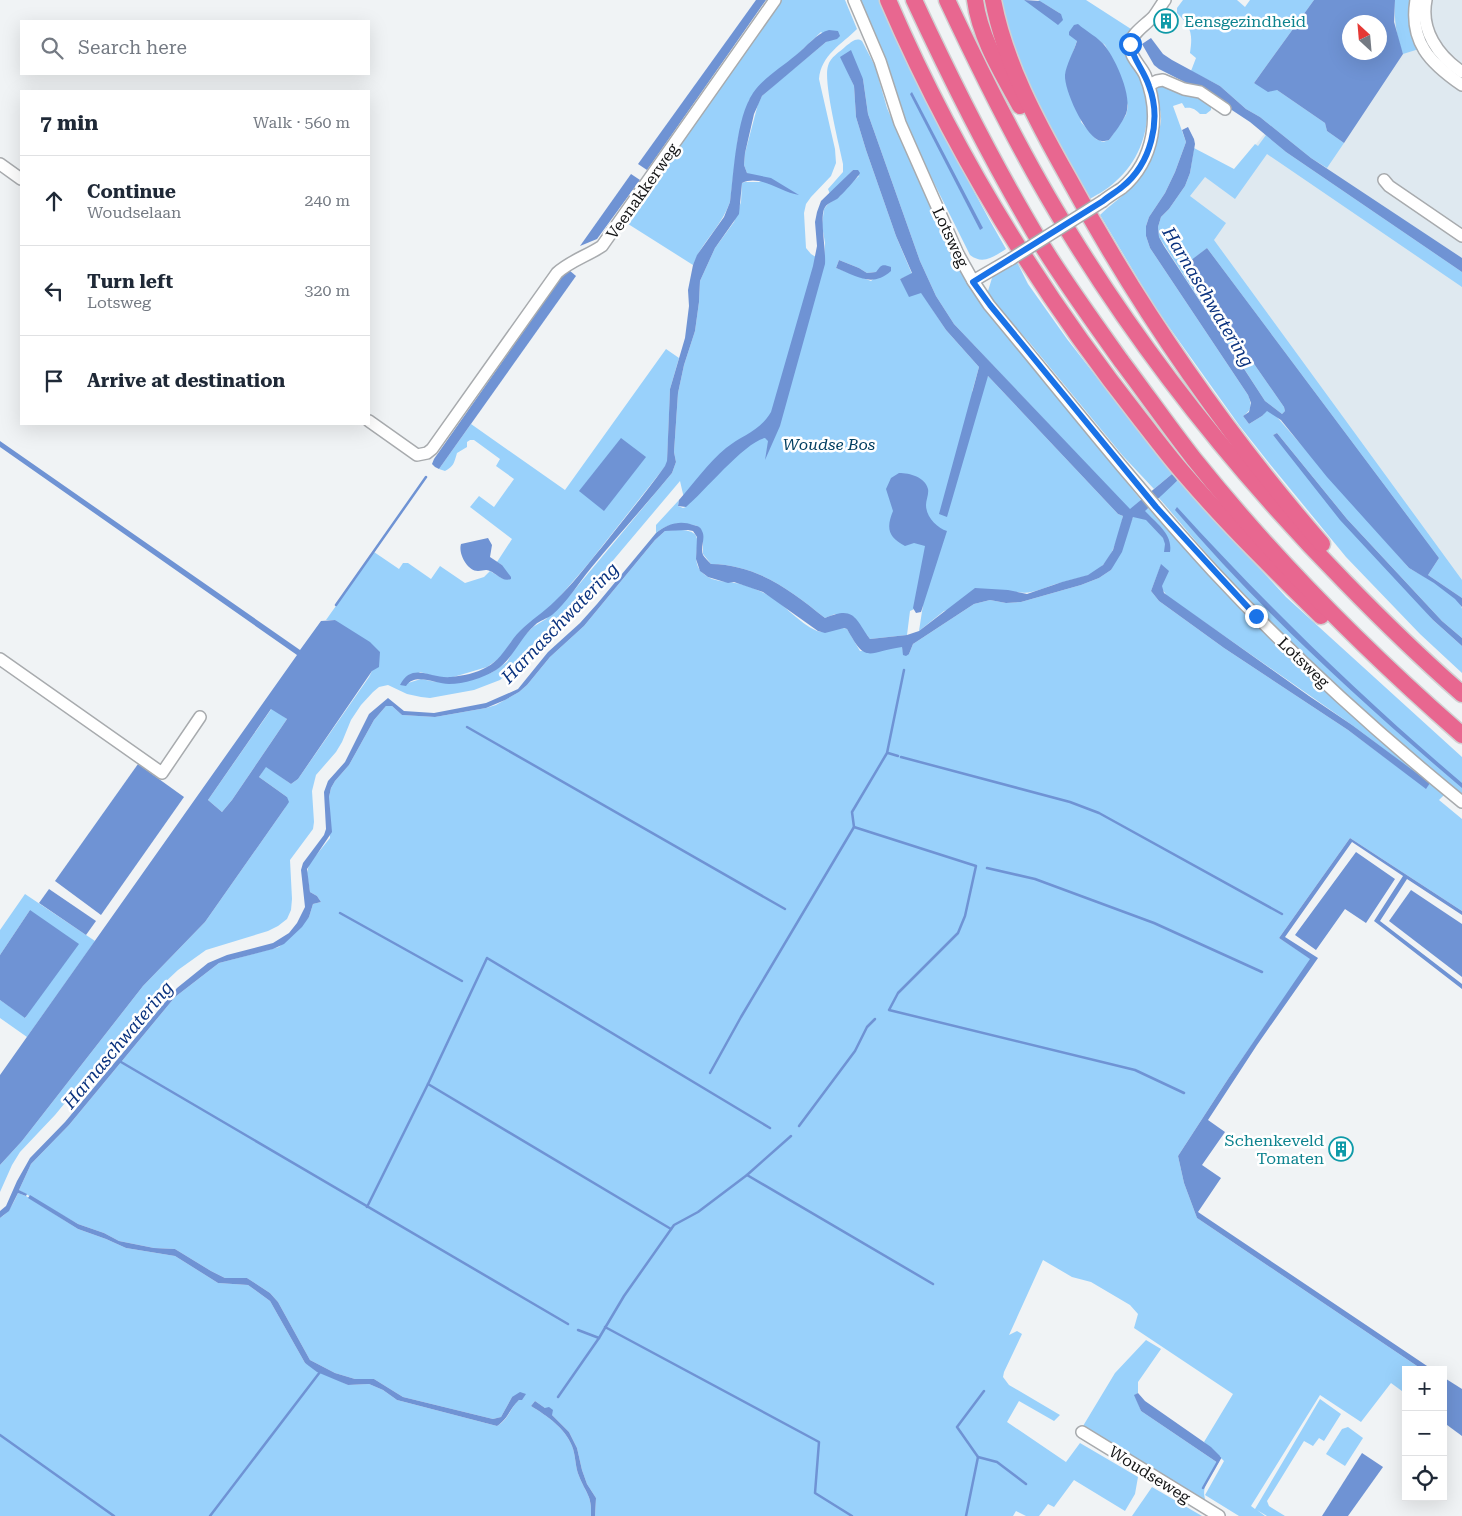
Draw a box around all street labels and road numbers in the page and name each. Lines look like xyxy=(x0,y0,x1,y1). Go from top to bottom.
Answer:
street label: Veenakkerweg xyxy=(602,139,683,243)
street label: Lotsweg xyxy=(928,204,973,271)
street label: Lotsweg xyxy=(1274,633,1334,692)
street label: Woudseweg xyxy=(1105,1442,1195,1507)

